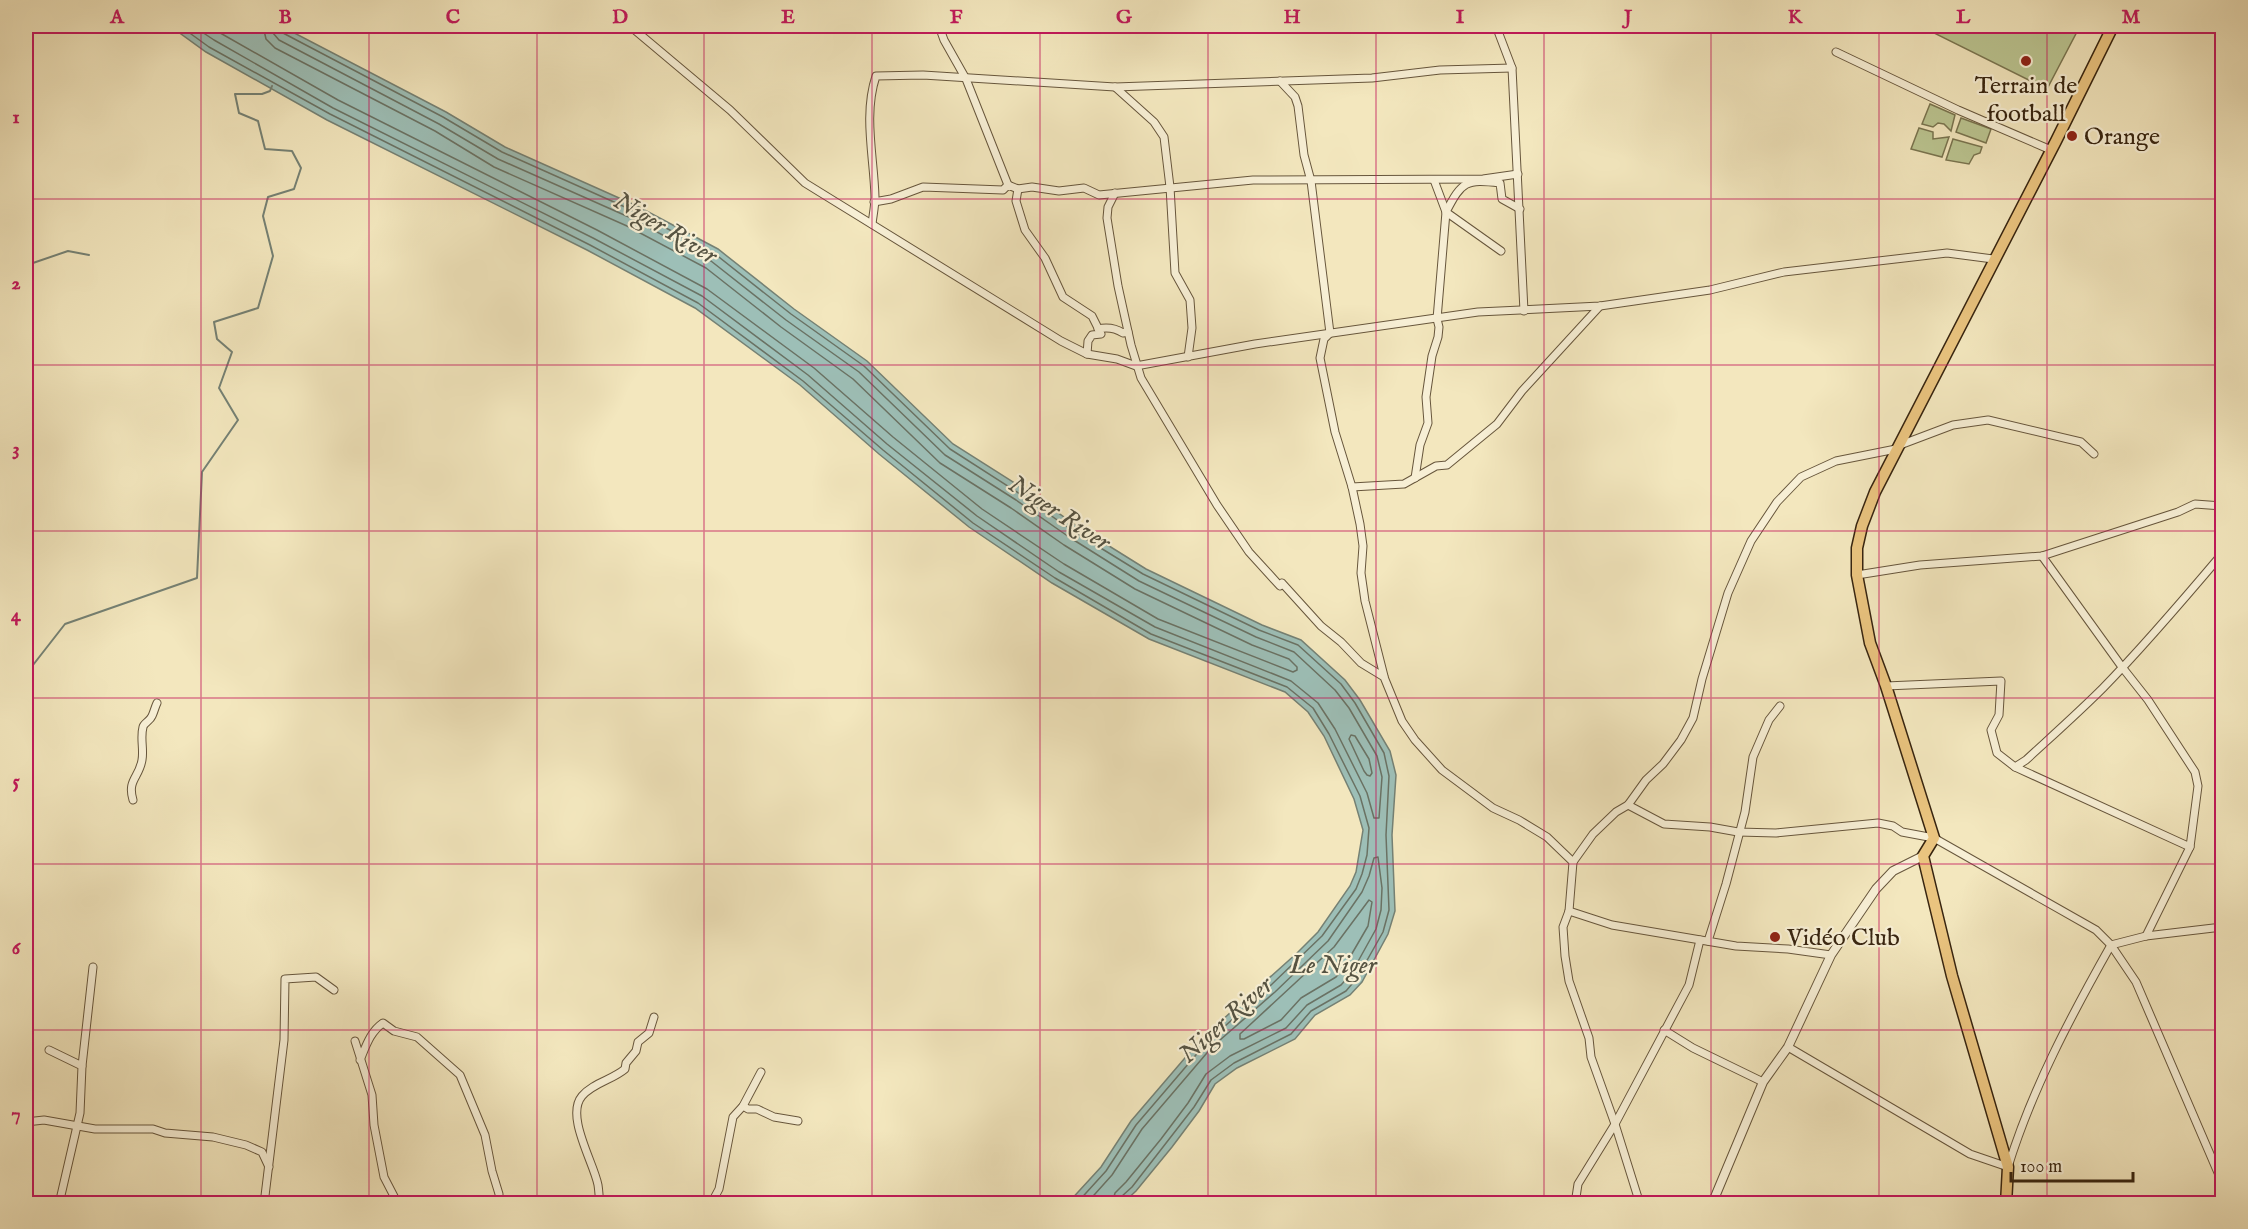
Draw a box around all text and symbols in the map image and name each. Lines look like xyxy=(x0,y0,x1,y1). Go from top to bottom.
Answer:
text: A xyxy=(109,5,125,30)
text: B xyxy=(278,5,292,30)
text: C xyxy=(446,5,460,30)
text: D xyxy=(612,5,628,30)
text: E xyxy=(781,5,795,30)
text: F xyxy=(950,5,963,30)
text: G xyxy=(1116,5,1133,30)
text: H xyxy=(1283,5,1301,30)
text: I xyxy=(1456,5,1465,30)
text: J xyxy=(1621,5,1633,30)
text: K xyxy=(1788,5,1804,30)
text: L xyxy=(1956,5,1971,30)
text: M xyxy=(2122,5,2141,30)
marker: Terrain de football xyxy=(2019,54,2033,68)
place label: Terrain de football xyxy=(1975,71,2077,130)
text: 1 xyxy=(12,105,20,130)
place label: Orange xyxy=(2084,122,2160,153)
marker: Orange xyxy=(2065,129,2079,143)
water label: Niger River xyxy=(607,184,724,274)
text: 2 xyxy=(11,271,21,296)
text: 3 xyxy=(12,437,20,462)
water label: Niger River xyxy=(1001,468,1118,560)
text: 4 xyxy=(11,603,22,628)
text: 5 xyxy=(12,769,20,794)
place label: Vidéo Club xyxy=(1786,923,1900,954)
marker: Vidéo Club xyxy=(1768,930,1782,944)
text: 6 xyxy=(12,936,22,961)
water label: Le Niger xyxy=(1288,949,1378,983)
water label: Niger River xyxy=(1172,968,1282,1072)
text: 7 xyxy=(11,1102,21,1127)
scale bar xyxy=(2011,1145,2132,1183)
text: 100 m xyxy=(2020,1156,2062,1179)

